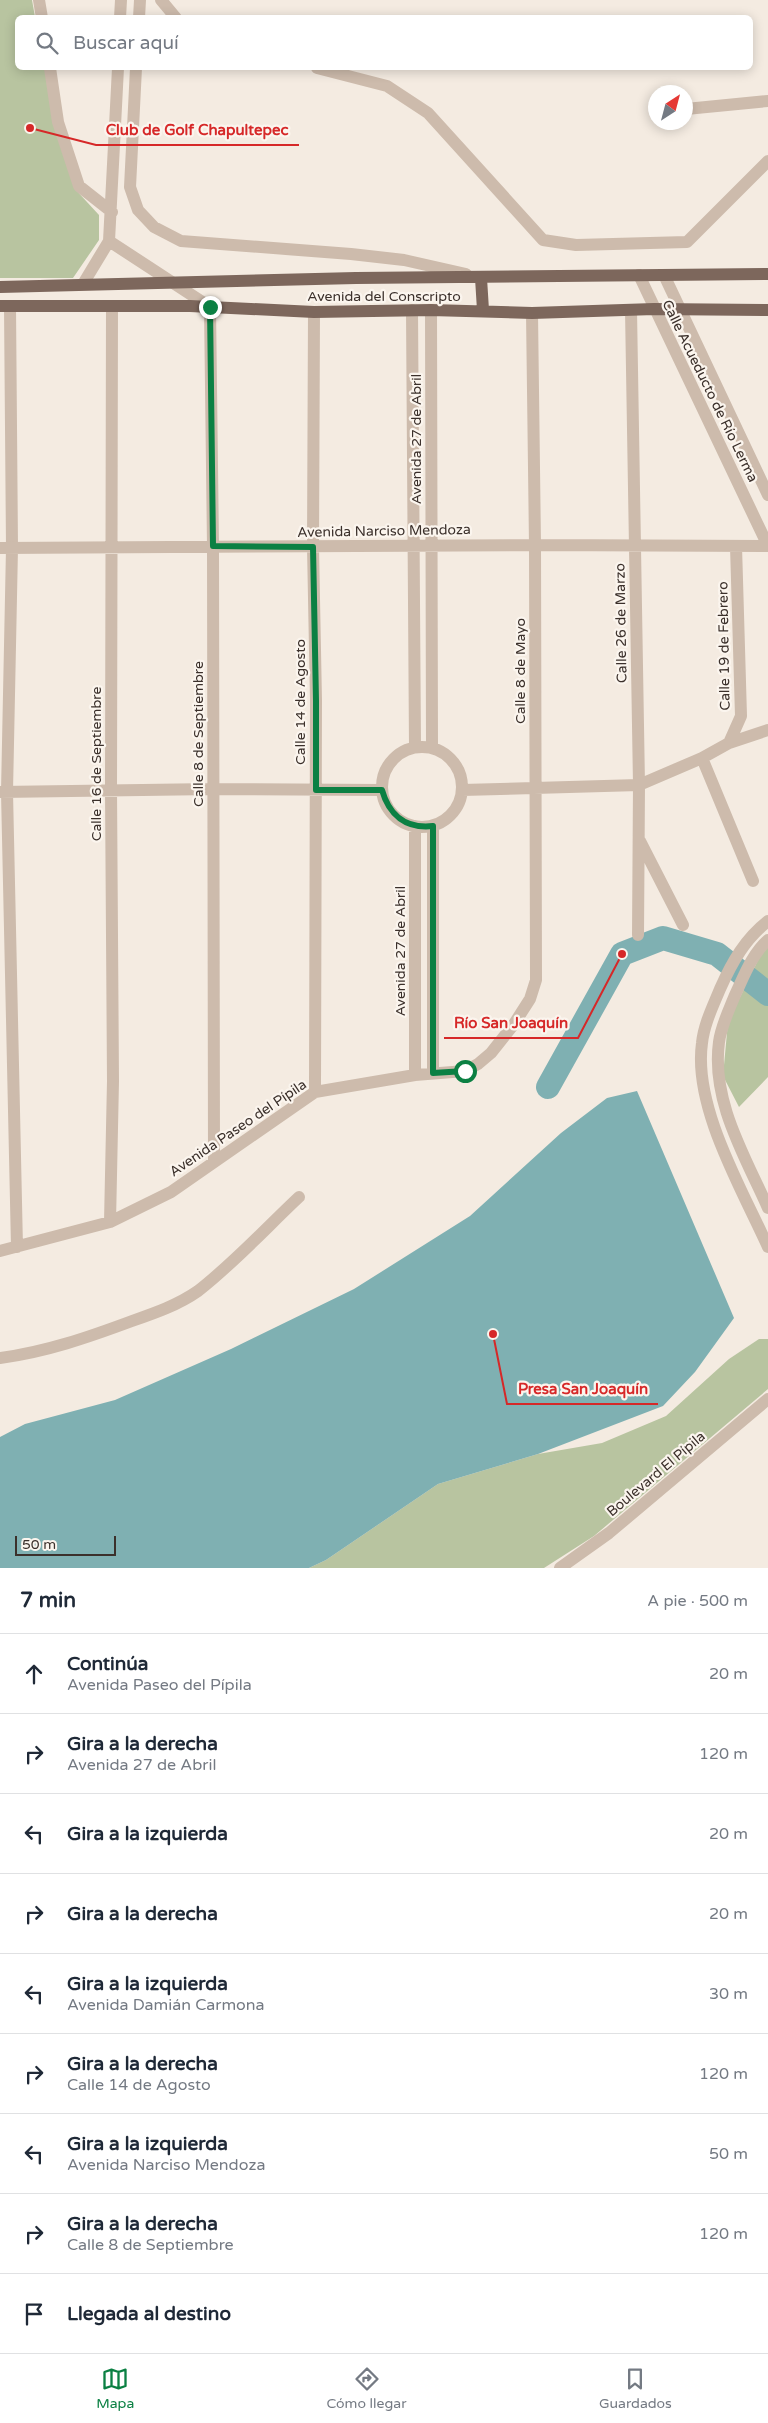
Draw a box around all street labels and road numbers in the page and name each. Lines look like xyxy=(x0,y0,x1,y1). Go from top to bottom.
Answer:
street label: Avenida del Conscripto xyxy=(307,288,461,305)
street label: Calle Acueducto de Río Lerma xyxy=(658,297,762,485)
street label: Avenida 27 de Abril xyxy=(408,374,425,504)
street label: Avenida Narciso Mendoza xyxy=(297,521,471,541)
street label: Calle 26 de Marzo xyxy=(611,563,631,683)
street label: Calle 19 de Febrero xyxy=(714,581,734,711)
street label: Calle 8 de Mayo xyxy=(512,618,529,724)
street label: Calle 14 de Agosto xyxy=(292,639,309,765)
street label: Calle 8 de Septiembre xyxy=(190,661,207,807)
street label: Calle 16 de Septiembre xyxy=(88,687,105,841)
street label: Avenida 27 de Abril xyxy=(392,886,409,1016)
street label: Avenida Paseo del Pípila xyxy=(166,1076,310,1180)
street label: Boulevard El Pípila xyxy=(603,1428,709,1520)

